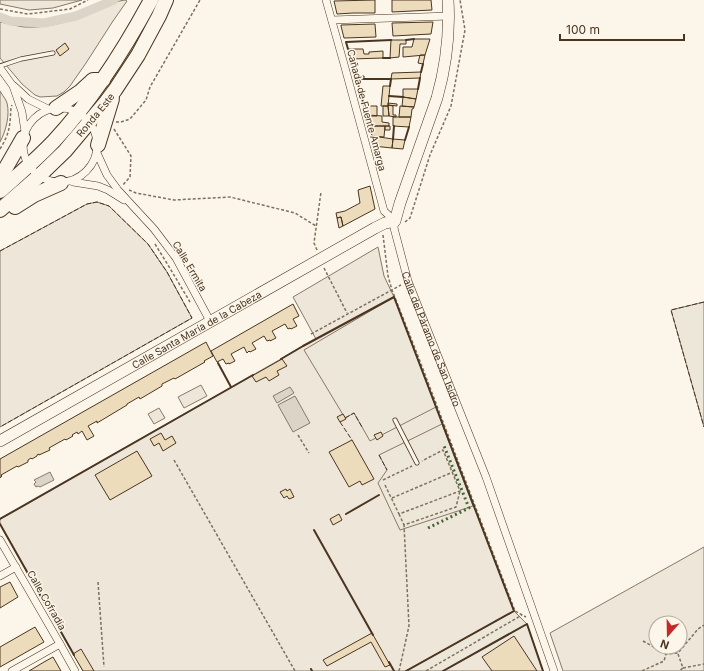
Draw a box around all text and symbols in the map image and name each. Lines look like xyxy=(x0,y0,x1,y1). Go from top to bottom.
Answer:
scale bar xyxy=(560,16,684,42)
text: 100 m xyxy=(566,22,600,37)
street label: Cañada de Fuente Amarga xyxy=(345,48,389,172)
street label: Ronda Este xyxy=(74,90,117,139)
street label: Calle Ermita xyxy=(170,239,210,293)
street label: Calle del Páramo de San Isidro xyxy=(400,270,463,408)
street label: Calle Santa María de la Cabeza xyxy=(130,288,263,371)
street label: Calle Cofradía xyxy=(25,568,69,632)
north arrow xyxy=(648,615,688,655)
text: N xyxy=(658,636,671,652)

